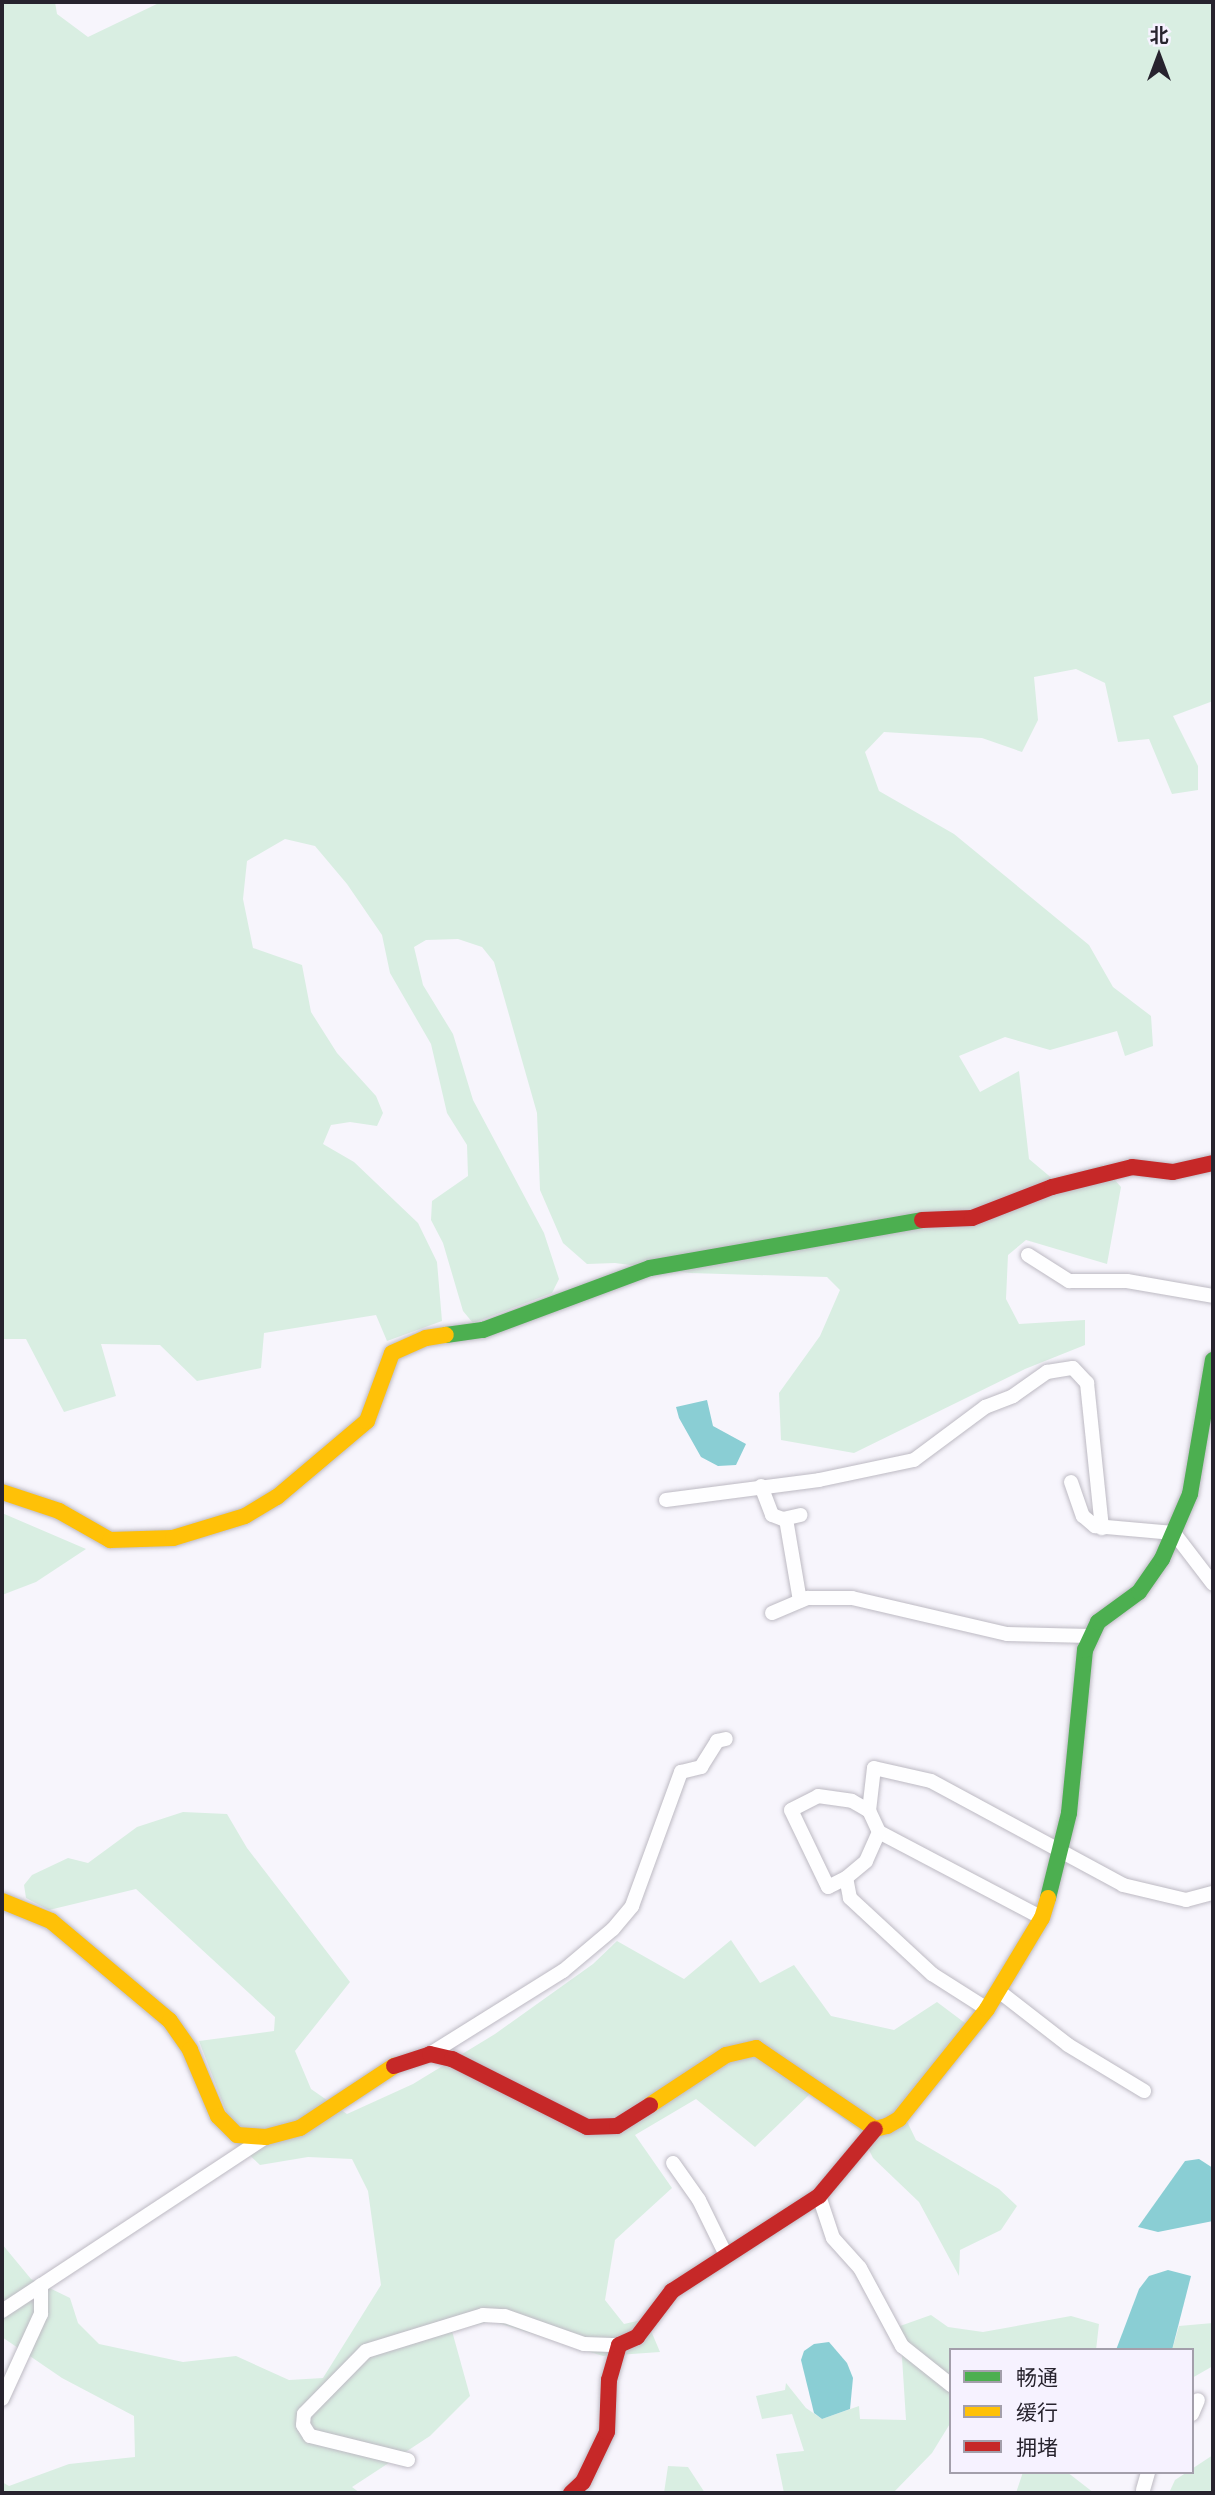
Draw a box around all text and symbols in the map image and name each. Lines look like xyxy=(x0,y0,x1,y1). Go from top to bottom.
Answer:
north arrow xyxy=(1124,21,1194,91)
text: 北 xyxy=(1149,22,1169,48)
legend xyxy=(949,2348,1194,2474)
text: 畅通 xyxy=(1016,2363,1058,2392)
text: 缓行 xyxy=(1016,2398,1058,2427)
text: 拥堵 xyxy=(1016,2433,1058,2462)

